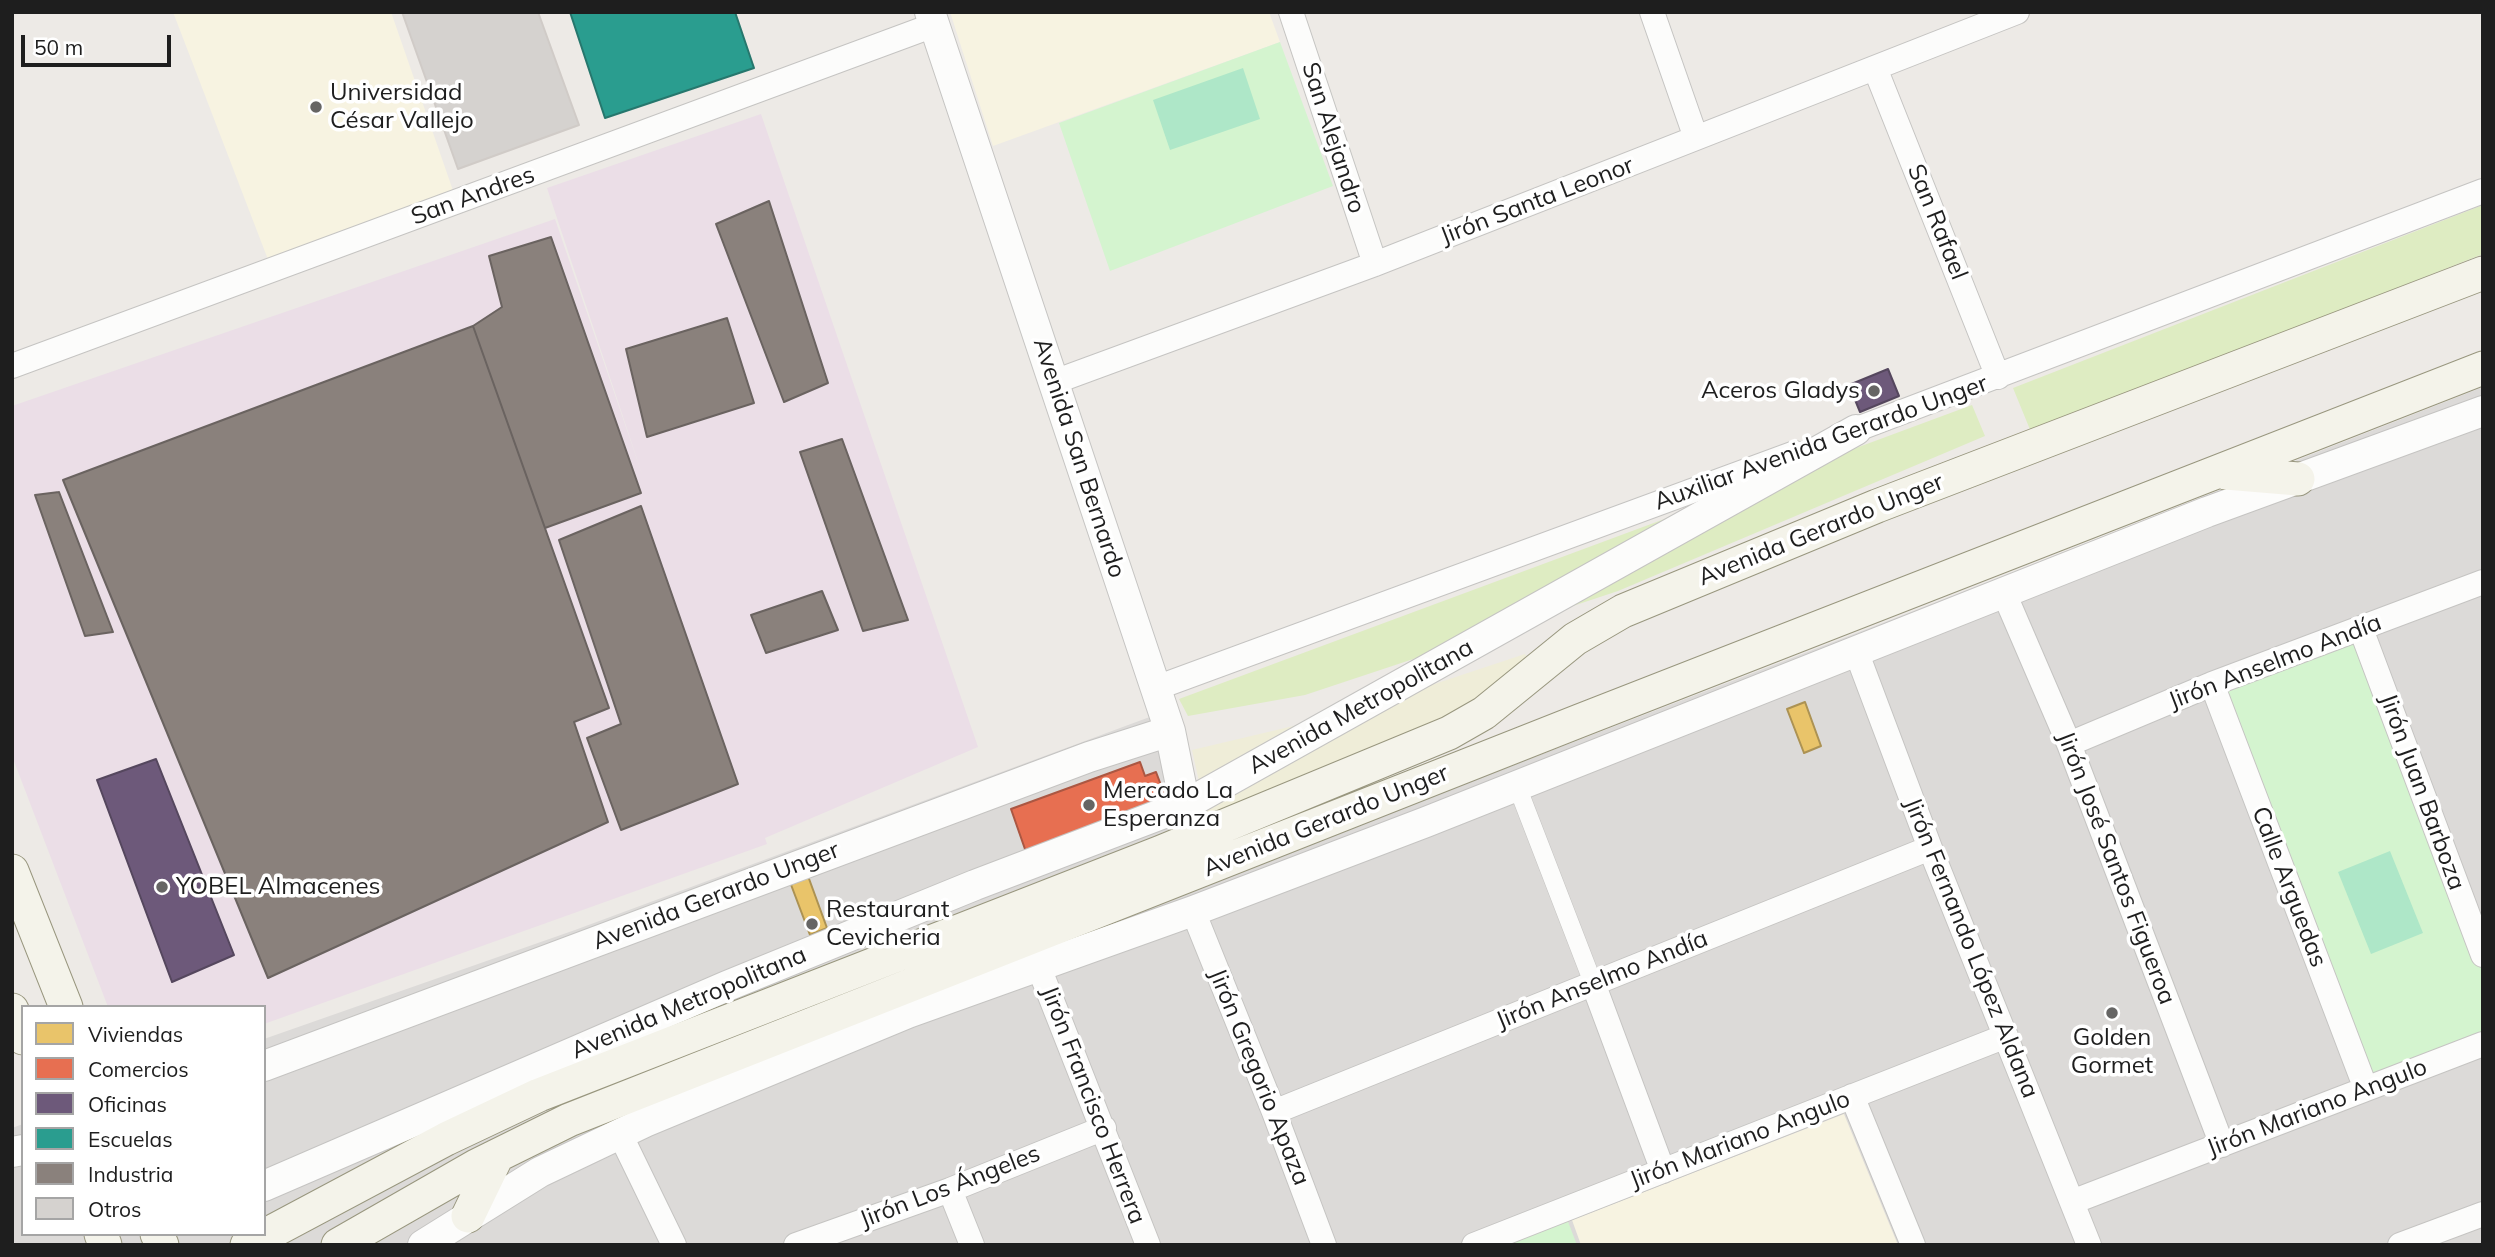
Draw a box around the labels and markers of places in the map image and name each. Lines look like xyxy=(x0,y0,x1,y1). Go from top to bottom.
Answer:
place label: Universidad César Vallejo xyxy=(330,79,474,135)
marker: Universidad César Vallejo xyxy=(308,99,324,115)
place label: Aceros Gladys xyxy=(1701,377,1860,405)
marker: Aceros Gladys xyxy=(1866,383,1882,399)
place label: Mercado La Esperanza xyxy=(1103,777,1233,833)
marker: Mercado La Esperanza xyxy=(1081,797,1097,813)
place label: YOBEL Almacenes xyxy=(176,873,380,901)
marker: YOBEL Almacenes xyxy=(154,879,170,895)
place label: Restaurant Cevicheria xyxy=(826,896,949,952)
marker: Restaurant Cevicheria xyxy=(804,916,820,932)
marker: Golden Gormet xyxy=(2104,1005,2120,1021)
place label: Golden Gormet xyxy=(2071,1024,2153,1080)

